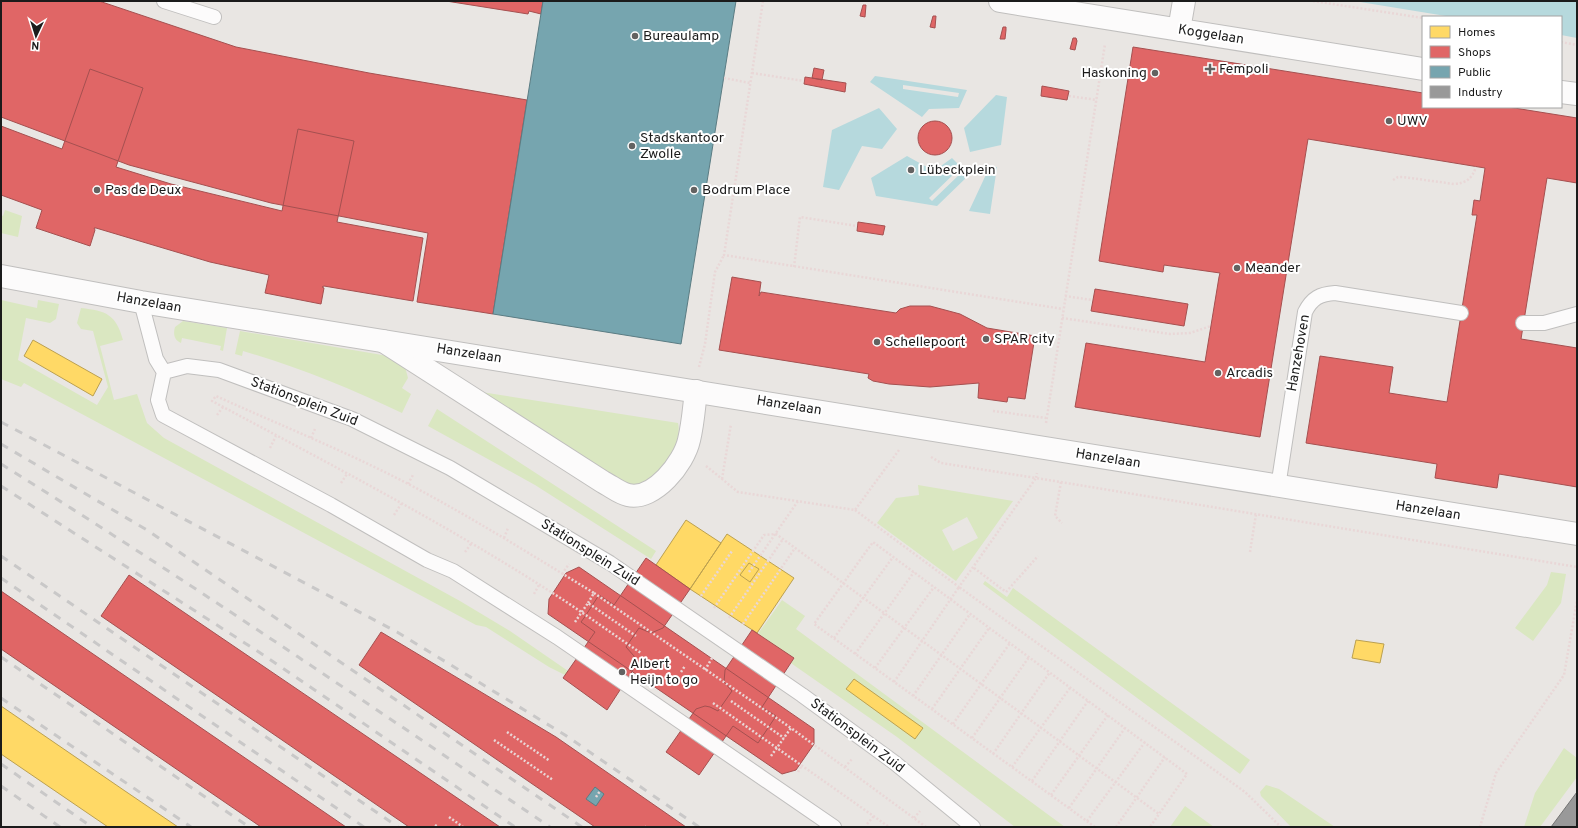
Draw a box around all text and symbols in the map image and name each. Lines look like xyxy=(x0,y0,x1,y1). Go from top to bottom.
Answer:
north arrow xyxy=(16,16,56,56)
legend xyxy=(1422,16,1562,108)
street label: Koggelaan xyxy=(1177,21,1245,49)
text: Homes xyxy=(1458,25,1495,41)
place label: Bureaulamp xyxy=(643,28,719,45)
marker: Bureaulamp xyxy=(630,31,640,41)
text: N xyxy=(31,38,40,52)
text: Shops xyxy=(1458,45,1491,61)
place label: Fempoli xyxy=(1219,61,1269,78)
marker: Fempoli xyxy=(1204,63,1216,75)
place label: Haskoning xyxy=(1082,65,1147,82)
text: Public xyxy=(1458,65,1491,81)
marker: Haskoning xyxy=(1150,68,1160,78)
text: Industry xyxy=(1458,85,1503,101)
place label: UWV xyxy=(1397,113,1428,130)
marker: UWV xyxy=(1384,116,1394,126)
place label: Stadskantoor Zwolle xyxy=(640,130,725,163)
marker: Stadskantoor Zwolle xyxy=(627,141,637,151)
place label: Lübeckplein xyxy=(919,162,996,179)
marker: Lübeckplein xyxy=(906,165,916,175)
place label: Pas de Deux xyxy=(105,182,182,199)
place label: Bodrum Place xyxy=(702,182,790,199)
marker: Pas de Deux xyxy=(92,185,102,195)
marker: Bodrum Place xyxy=(689,185,699,195)
place label: Meander xyxy=(1245,260,1301,277)
marker: Meander xyxy=(1232,263,1242,273)
street label: Hanzelaan xyxy=(115,289,183,317)
street label: Hanzehoven xyxy=(1284,313,1314,393)
place label: SPAR city xyxy=(994,331,1055,348)
place label: Schellepoort xyxy=(885,334,966,351)
marker: SPAR city xyxy=(981,334,991,344)
marker: Schellepoort xyxy=(872,337,882,347)
street label: Hanzelaan xyxy=(435,340,503,368)
place label: Arcadis xyxy=(1226,365,1273,382)
marker: Arcadis xyxy=(1213,368,1223,378)
street label: Stationsplein Zuid xyxy=(248,374,360,430)
street label: Hanzelaan xyxy=(755,392,823,420)
street label: Hanzelaan xyxy=(1074,445,1142,473)
street label: Hanzelaan xyxy=(1394,497,1462,525)
street label: Stationsplein Zuid xyxy=(537,516,643,590)
place label: Albert Heijn to go xyxy=(630,656,698,689)
marker: Albert Heijn to go xyxy=(617,667,627,677)
street label: Stationsplein Zuid xyxy=(807,695,907,777)

